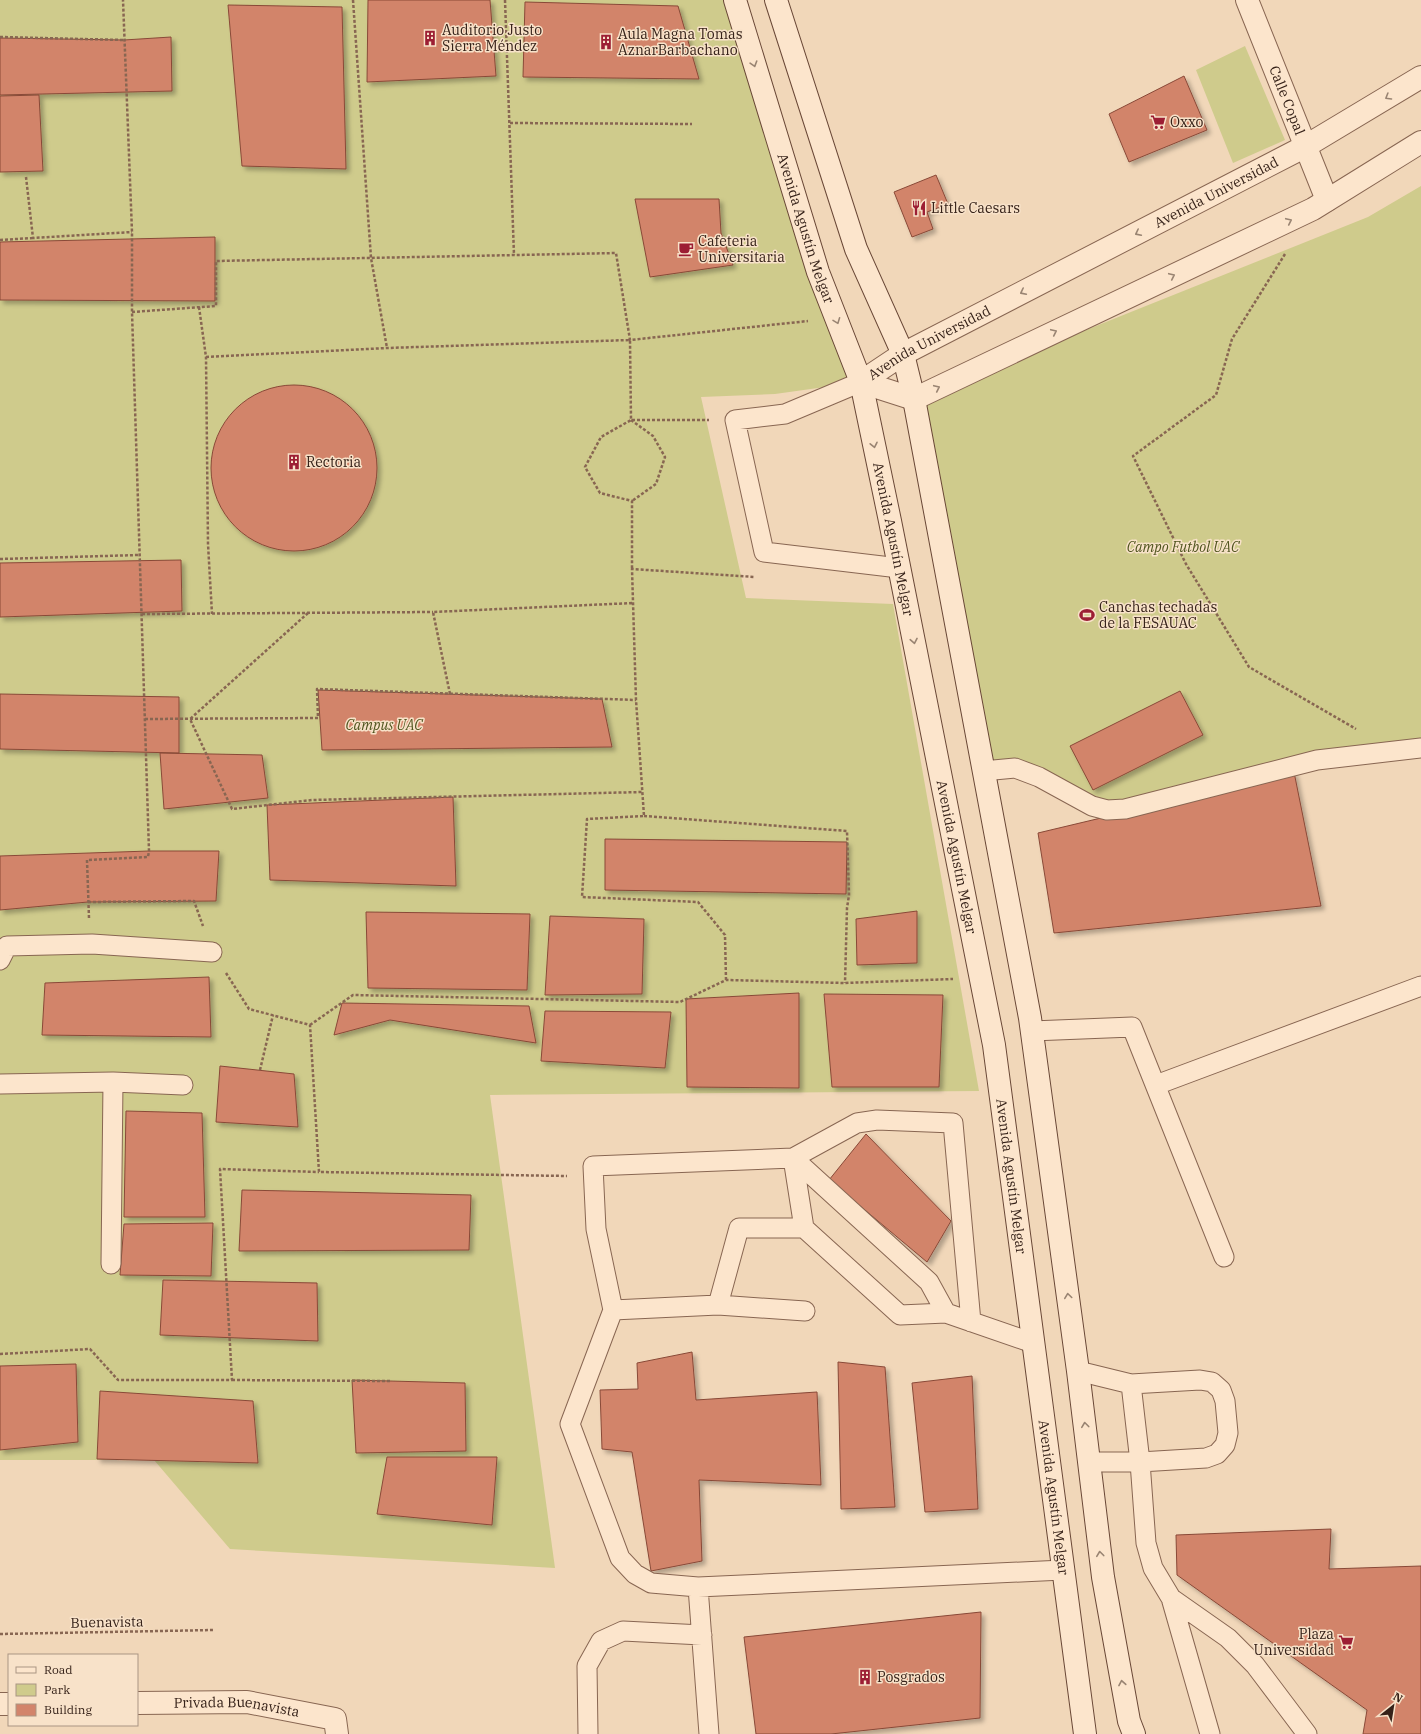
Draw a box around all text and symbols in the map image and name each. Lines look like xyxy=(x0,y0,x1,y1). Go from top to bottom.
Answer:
place label: Auditorio Justo Sierra Méndez xyxy=(442,21,542,55)
place label: Aula Magna Tomas AznarBarbachano xyxy=(618,25,743,59)
building icon: Auditorio Justo Sierra Méndez xyxy=(421,29,439,47)
building icon: Aula Magna Tomas AznarBarbachano xyxy=(597,33,615,51)
one-way arrow xyxy=(749,60,758,67)
street label: Calle Copal xyxy=(1265,63,1309,138)
one-way arrow xyxy=(1385,92,1392,100)
supermarket icon: Oxxo xyxy=(1149,113,1167,131)
place label: Oxxo xyxy=(1170,113,1203,131)
street label: Avenida Agustín Melgar xyxy=(773,151,839,307)
street label: Avenida Universidad xyxy=(1151,153,1282,232)
restaurant icon: Little Caesars xyxy=(910,199,928,217)
place label: Little Caesars xyxy=(931,199,1020,217)
one-way arrow xyxy=(1285,218,1293,226)
one-way arrow xyxy=(1135,228,1143,235)
place label: Cafeteria Universitaria xyxy=(698,232,785,266)
cafe icon: Cafeteria Universitaria xyxy=(677,240,695,258)
one-way arrow xyxy=(1167,273,1175,281)
one-way arrow xyxy=(1020,287,1027,295)
street label: Avenida Universidad xyxy=(864,301,994,384)
one-way arrow xyxy=(833,317,841,324)
one-way arrow xyxy=(1050,329,1058,337)
one-way arrow xyxy=(932,385,940,393)
one-way arrow xyxy=(869,442,878,448)
building icon: Rectoria xyxy=(285,453,303,471)
place label: Rectoria xyxy=(306,453,361,471)
street label: Avenida Agustín Melgar xyxy=(869,461,918,618)
park label: Campo Futbol UAC xyxy=(1127,538,1241,556)
place label: Canchas techadas de la FESAUAC xyxy=(1099,598,1217,632)
sports icon: Canchas techadas de la FESAUAC xyxy=(1078,606,1096,624)
one-way arrow xyxy=(909,638,918,644)
park label: Campus UAC xyxy=(345,716,424,734)
street label: Avenida Agustín Melgar xyxy=(933,778,981,936)
street label: Avenida Agustín Melgar xyxy=(992,1097,1031,1256)
one-way arrow xyxy=(1064,1293,1073,1300)
street label: Avenida Agustín Melgar xyxy=(1035,1419,1073,1577)
one-way arrow xyxy=(1080,1422,1089,1428)
one-way arrow xyxy=(1096,1551,1105,1557)
street label: Buenavista xyxy=(70,1612,144,1632)
place label: Plaza Universidad xyxy=(1253,1625,1334,1659)
supermarket icon: Plaza Universidad xyxy=(1337,1633,1355,1651)
legend xyxy=(8,1654,138,1726)
text: Road xyxy=(44,1662,73,1677)
building icon: Posgrados xyxy=(856,1668,874,1686)
place label: Posgrados xyxy=(877,1668,945,1686)
one-way arrow xyxy=(1119,1679,1127,1686)
text: Park xyxy=(44,1682,70,1697)
north arrow xyxy=(1373,1686,1413,1726)
text: N xyxy=(1391,1689,1406,1706)
street label: Privada Buenavista xyxy=(174,1693,301,1721)
text: Building xyxy=(44,1702,92,1717)

